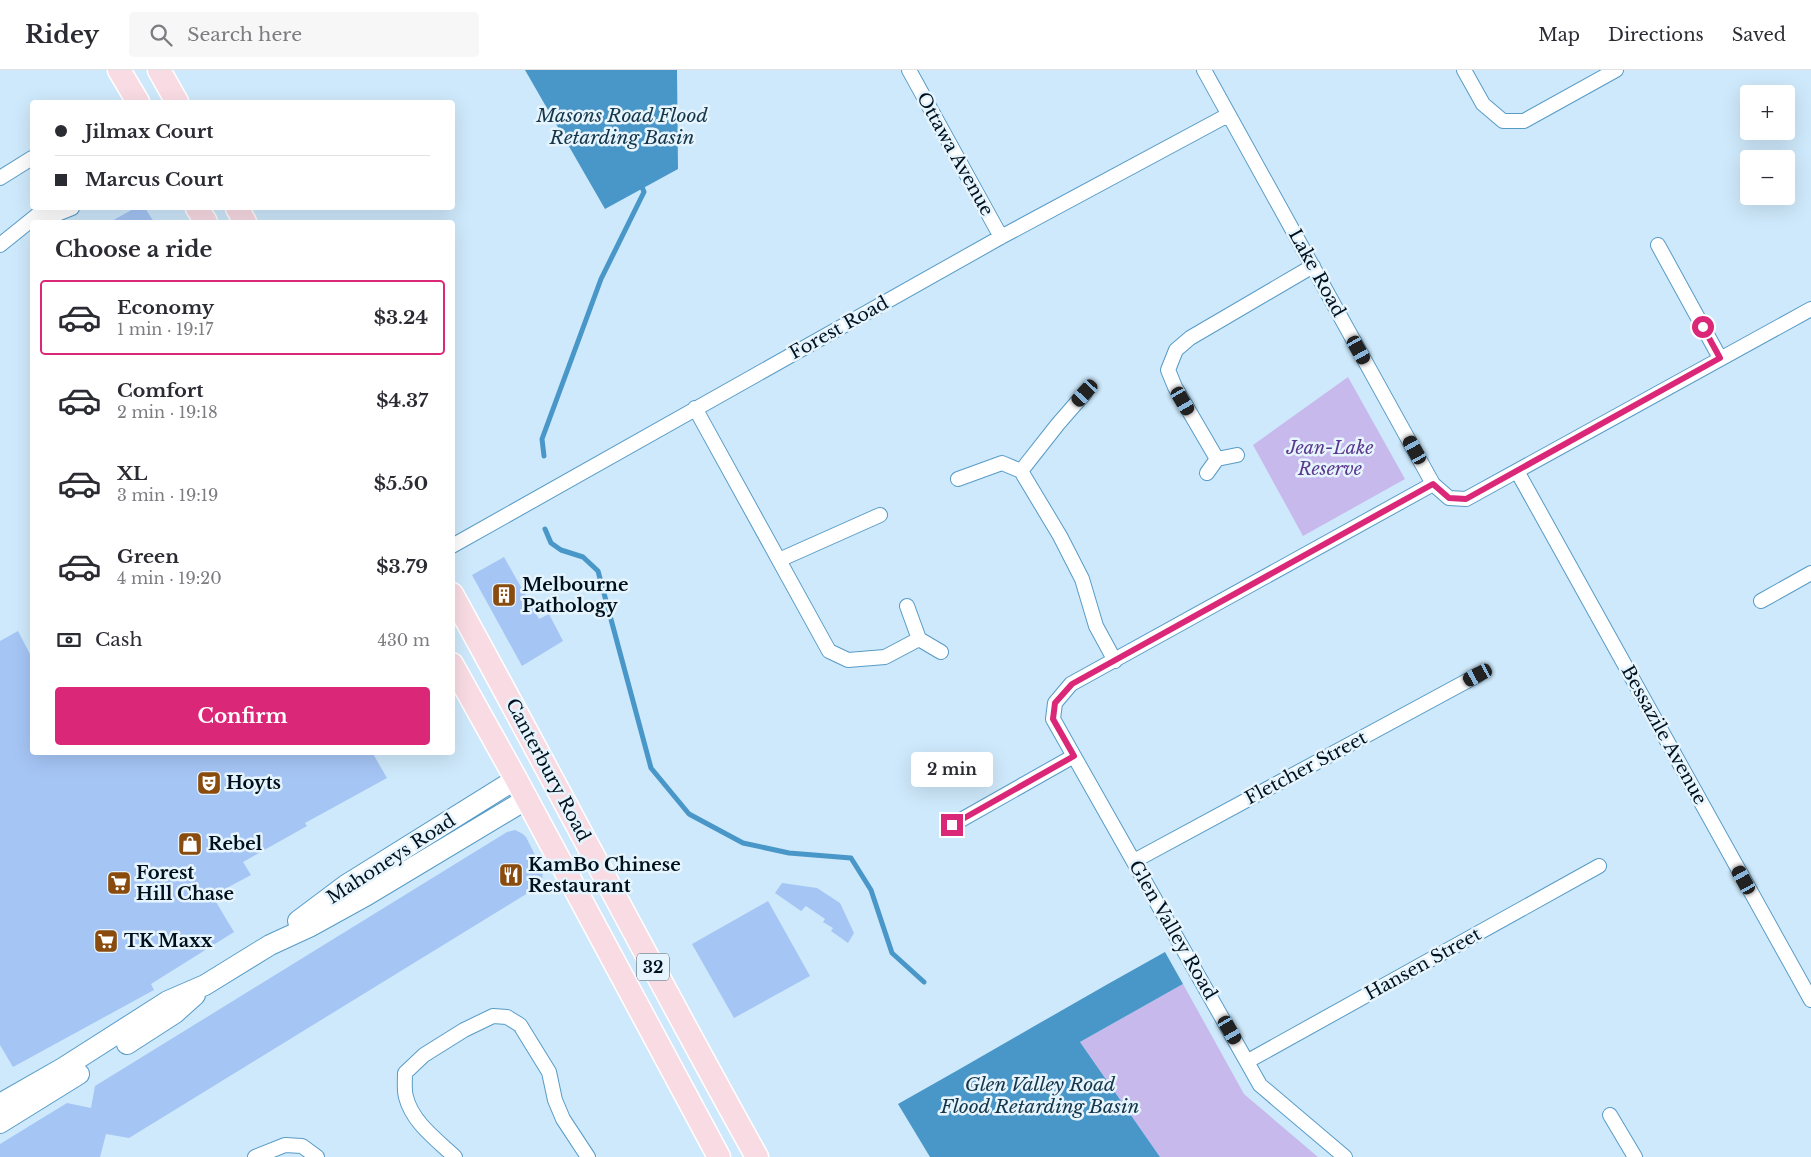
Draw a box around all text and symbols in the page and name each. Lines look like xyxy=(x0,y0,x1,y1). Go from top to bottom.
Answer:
search box xyxy=(129,12,479,57)
text: Ridey xyxy=(25,20,99,49)
icon: search xyxy=(147,21,175,49)
text: Search here xyxy=(187,23,302,46)
text: Map xyxy=(1538,24,1580,46)
text: Directions xyxy=(1608,24,1704,46)
text: Saved xyxy=(1732,24,1786,46)
map controls xyxy=(1740,85,1795,205)
button: + xyxy=(1740,85,1795,140)
street label: Ottawa Avenue xyxy=(912,88,998,220)
water label: Masons Road Flood Retarding Basin xyxy=(535,104,708,149)
text: Jilmax Court xyxy=(85,120,214,143)
button: − xyxy=(1740,150,1795,205)
text: Marcus Court xyxy=(85,168,223,191)
street label: Lake Road xyxy=(1284,225,1350,321)
text: Choose a ride xyxy=(55,236,212,263)
street label: Forest Road xyxy=(786,292,892,364)
icon: car xyxy=(57,295,102,340)
text: Economy xyxy=(117,296,214,319)
text: $3.24 xyxy=(374,306,428,329)
route start xyxy=(1692,316,1714,338)
text: 1 min · 19:17 xyxy=(117,319,213,339)
car xyxy=(1345,333,1372,367)
car xyxy=(1069,377,1100,409)
icon: car xyxy=(57,378,102,423)
text: Comfort xyxy=(117,379,204,402)
car xyxy=(1169,384,1196,418)
text: $4.37 xyxy=(376,389,428,412)
text: 2 min · 19:18 xyxy=(117,402,218,422)
car xyxy=(1401,433,1428,467)
park label: Jean-Lake Reserve xyxy=(1286,437,1373,480)
icon: car xyxy=(57,461,102,506)
text: XL xyxy=(117,462,147,485)
text: $5.50 xyxy=(374,472,428,495)
text: 3 min · 19:19 xyxy=(117,485,218,505)
icon: car xyxy=(57,544,102,589)
text: Green xyxy=(117,545,179,568)
text: $3.79 xyxy=(376,555,428,578)
text: 4 min · 19:20 xyxy=(117,568,222,588)
place label: Melbourne Pathology xyxy=(522,574,629,617)
building icon: Melbourne Pathology xyxy=(491,582,517,608)
icon: cash xyxy=(55,626,83,654)
text: Cash xyxy=(95,628,142,651)
text: 430 m xyxy=(378,630,430,650)
car xyxy=(1461,661,1494,689)
street label: Bessazile Avenue xyxy=(1617,662,1711,808)
button: Confirm xyxy=(55,687,430,745)
street label: Canterbury Road xyxy=(501,695,595,845)
street label: Fletcher Street xyxy=(1241,727,1371,809)
callout: 2 min xyxy=(911,752,993,788)
text: 2 min xyxy=(927,759,977,779)
theatre icon: Hoyts xyxy=(196,770,222,796)
place label: Hoyts xyxy=(226,772,281,794)
street label: Mahoneys Road xyxy=(323,809,459,909)
route end xyxy=(941,814,963,836)
shop icon: Rebel xyxy=(177,831,203,857)
place label: Rebel xyxy=(208,833,263,855)
place label: KamBo Chinese Restaurant xyxy=(528,854,681,897)
street label: Glen Valley Road xyxy=(1124,857,1222,1003)
place label: Forest Hill Chase xyxy=(136,862,234,905)
restaurant icon: KamBo Chinese Restaurant xyxy=(498,862,524,888)
car xyxy=(1730,863,1757,897)
supermarket icon: Forest Hill Chase xyxy=(106,870,132,896)
street label: Hansen Street xyxy=(1361,923,1485,1005)
supermarket icon: TK Maxx xyxy=(93,928,119,954)
place label: TK Maxx xyxy=(124,930,213,952)
road number: 32 xyxy=(637,954,669,980)
car xyxy=(1216,1013,1243,1047)
water label: Glen Valley Road Flood Retarding Basin xyxy=(939,1073,1140,1118)

